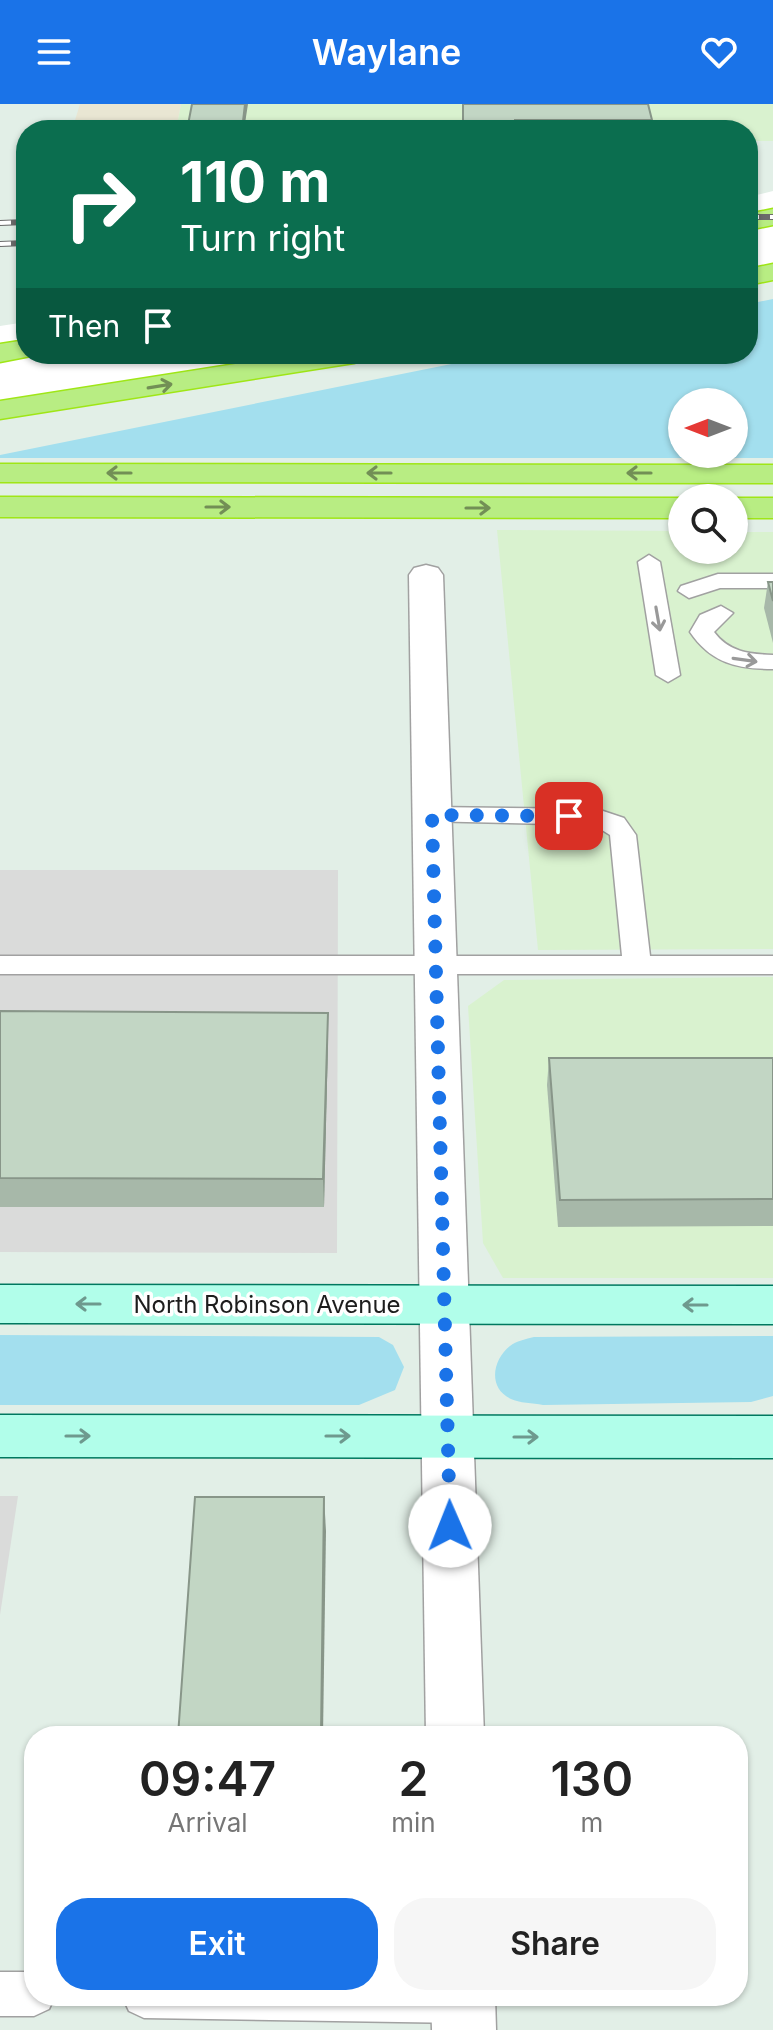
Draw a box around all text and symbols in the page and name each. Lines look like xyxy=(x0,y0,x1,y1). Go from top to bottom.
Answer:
icon: menu xyxy=(32,30,76,74)
text: Waylane xyxy=(312,30,461,74)
icon: heart xyxy=(697,30,741,74)
text: 110 m xyxy=(180,148,330,216)
icon: right xyxy=(48,152,152,256)
text: Turn right xyxy=(180,216,345,260)
icon: arrive xyxy=(136,304,180,348)
text: Then xyxy=(48,308,120,344)
one-way arrow xyxy=(147,377,172,392)
north arrow xyxy=(668,388,748,468)
map controls xyxy=(668,388,748,564)
one-way arrow xyxy=(106,465,133,481)
one-way arrow xyxy=(366,465,393,481)
one-way arrow xyxy=(626,465,653,481)
button: search xyxy=(668,484,748,564)
one-way arrow xyxy=(204,499,231,515)
one-way arrow xyxy=(464,500,491,516)
one-way arrow xyxy=(652,606,667,631)
one-way arrow xyxy=(732,653,757,668)
pin xyxy=(535,782,603,850)
icon: arrive xyxy=(547,794,591,838)
street label: North Robinson Avenue xyxy=(133,1290,401,1319)
one-way arrow xyxy=(75,1296,102,1312)
one-way arrow xyxy=(682,1297,709,1313)
one-way arrow xyxy=(64,1428,91,1444)
one-way arrow xyxy=(324,1428,351,1444)
one-way arrow xyxy=(512,1429,539,1445)
position arrow xyxy=(408,1484,492,1568)
text: 09:47 xyxy=(139,1749,276,1808)
text: 2 xyxy=(398,1749,428,1808)
text: 130 xyxy=(551,1749,633,1808)
text: Arrival xyxy=(168,1807,248,1838)
text: min xyxy=(391,1807,436,1838)
text: m xyxy=(580,1807,603,1838)
button: Exit xyxy=(56,1898,378,1990)
button: Share xyxy=(394,1898,716,1990)

